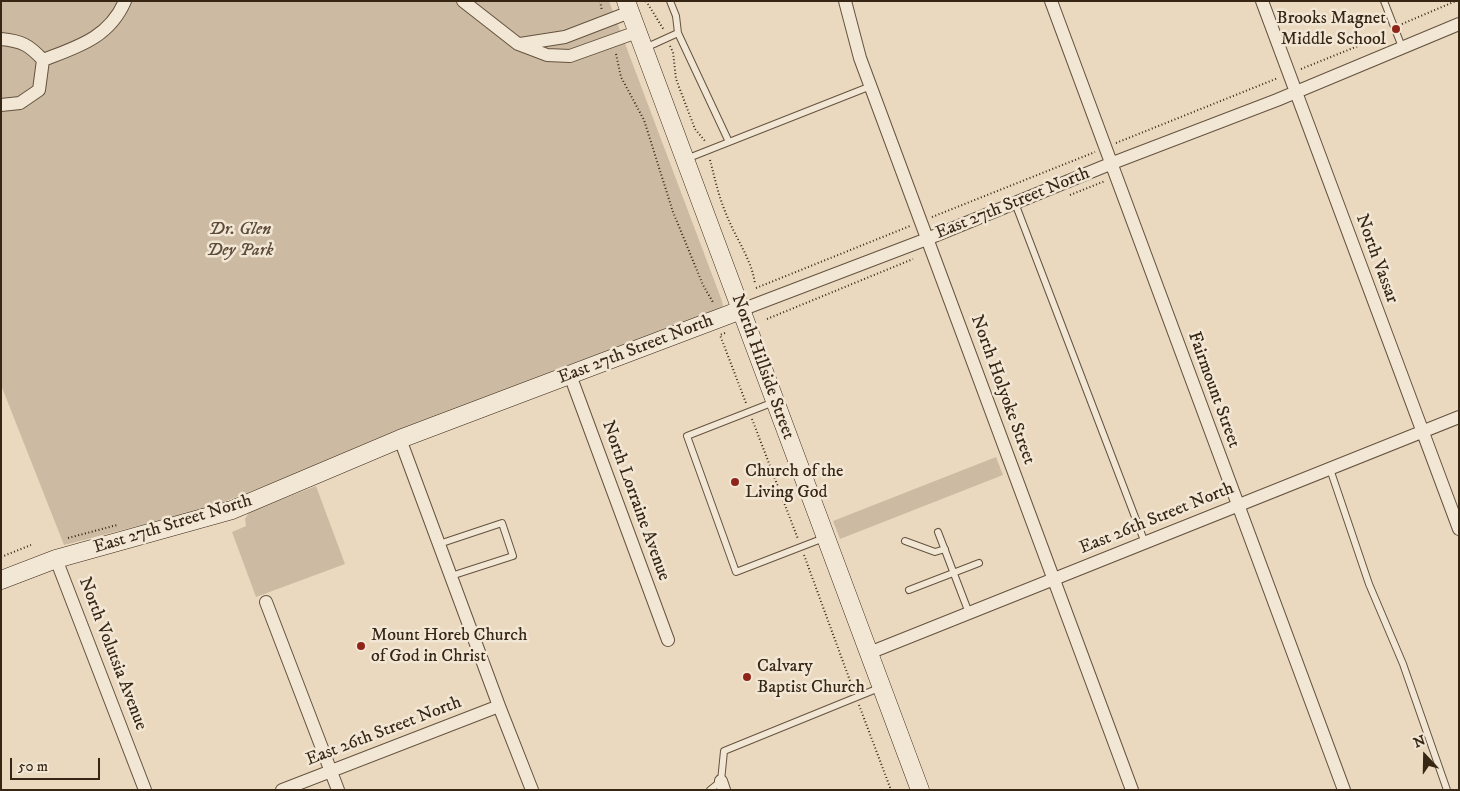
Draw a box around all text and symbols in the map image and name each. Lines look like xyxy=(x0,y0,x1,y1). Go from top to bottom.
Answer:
place label: Brooks Magnet Middle School xyxy=(1276,8,1386,50)
marker: Brooks Magnet Middle School xyxy=(1390,23,1402,35)
street label: East 27th Street North xyxy=(933,163,1093,245)
street label: North Vassar xyxy=(1350,212,1402,306)
park label: Dr. Glen Dey Park xyxy=(206,219,274,262)
street label: North Hillside Street xyxy=(726,291,798,443)
street label: East 27th Street North xyxy=(555,310,717,390)
street label: North Holyoke Street xyxy=(965,312,1039,468)
street label: Fairmount Street xyxy=(1182,329,1244,451)
street label: North Lorraine Avenue xyxy=(596,418,674,584)
place label: Church of the Living God xyxy=(745,461,844,504)
marker: Church of the Living God xyxy=(729,476,741,488)
street label: East 26th Street North xyxy=(1077,478,1237,560)
street label: East 27th Street North xyxy=(91,491,255,559)
street label: North Volutsia Avenue xyxy=(73,575,151,733)
place label: Mount Horeb Church of God in Christ xyxy=(371,625,527,668)
marker: Mount Horeb Church of God in Christ xyxy=(355,640,367,652)
place label: Calvary Baptist Church xyxy=(757,656,865,699)
marker: Calvary Baptist Church xyxy=(741,671,753,683)
street label: East 26th Street North xyxy=(303,692,465,772)
north arrow xyxy=(1400,731,1450,781)
text: N xyxy=(1411,732,1428,752)
scale bar xyxy=(12,748,102,780)
text: 50 m xyxy=(18,757,48,776)

